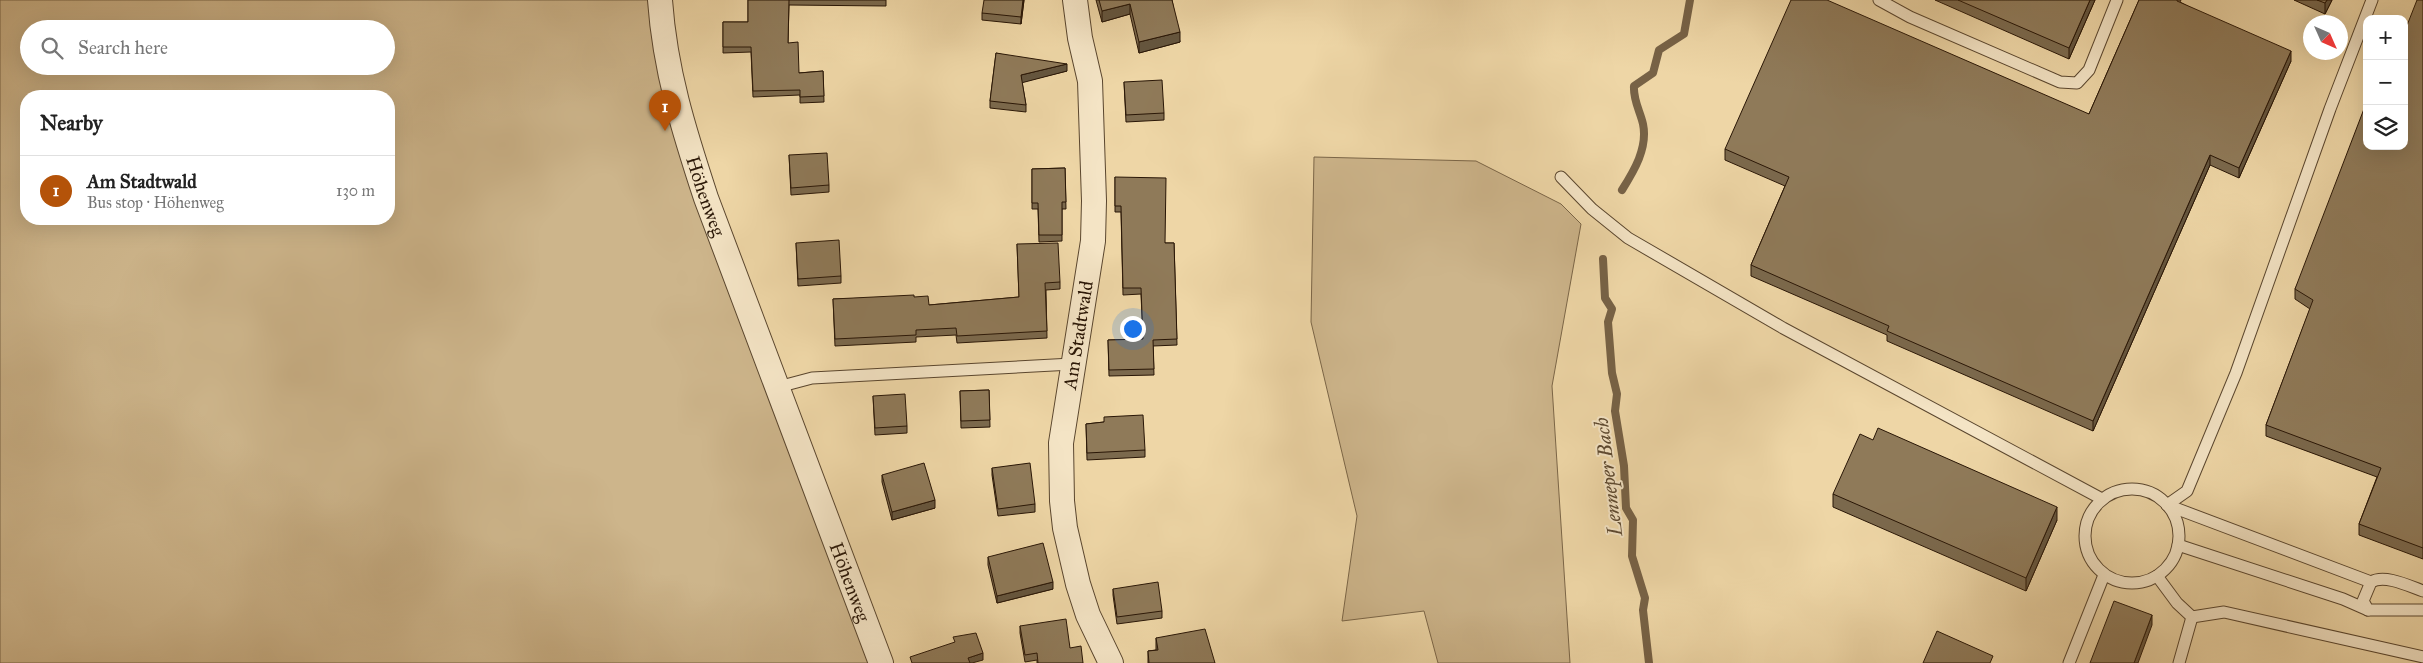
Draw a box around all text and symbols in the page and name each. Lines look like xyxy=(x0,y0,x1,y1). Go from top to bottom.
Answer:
north arrow xyxy=(2303,15,2348,60)
map controls xyxy=(2363,15,2408,150)
button: + xyxy=(2363,15,2408,60)
search box xyxy=(20,20,395,75)
icon: search xyxy=(38,34,66,62)
text: Search here xyxy=(78,36,168,59)
button: − xyxy=(2363,60,2408,105)
pin: 1 xyxy=(649,90,681,131)
button: layers xyxy=(2363,105,2408,150)
text: Nearby xyxy=(40,110,103,136)
street label: Höhenweg xyxy=(682,153,731,240)
text: Am Stadtwald xyxy=(87,170,197,193)
text: 1 xyxy=(53,181,59,200)
text: 130 m xyxy=(336,181,375,200)
text: Bus stop · Höhenweg xyxy=(87,193,224,212)
street label: Am Stadtwald xyxy=(1058,279,1098,392)
your location xyxy=(1120,316,1146,342)
water label: Lenneper Bach xyxy=(1589,416,1628,539)
street label: Höhenweg xyxy=(825,539,876,625)

